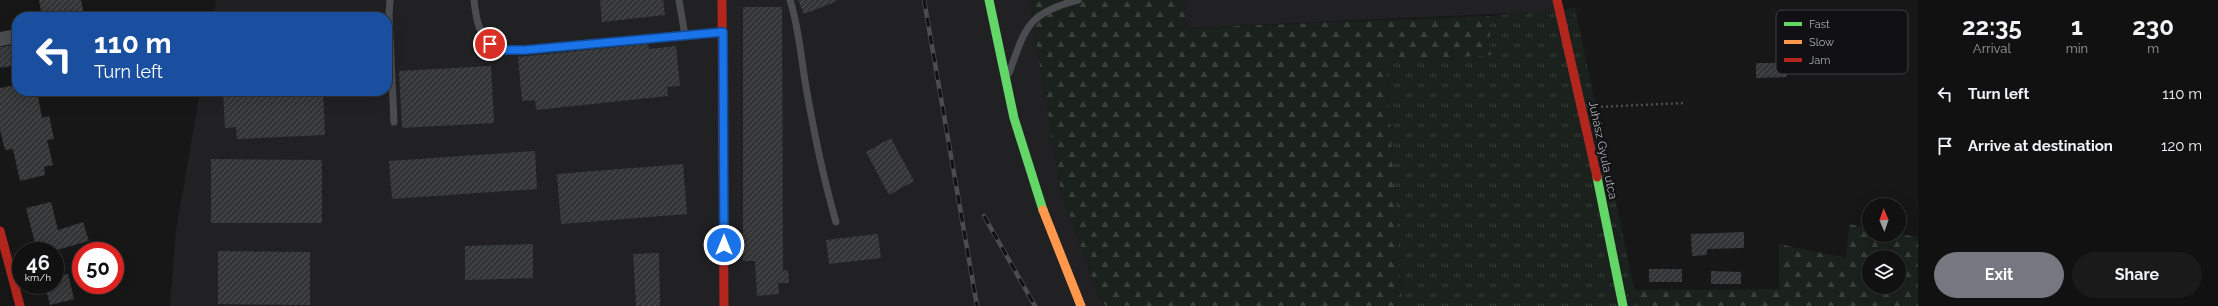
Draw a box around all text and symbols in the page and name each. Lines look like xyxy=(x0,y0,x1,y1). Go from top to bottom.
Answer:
legend xyxy=(1776,10,1908,74)
text: 22:35 xyxy=(1962,12,2022,41)
text: 1 xyxy=(2071,12,2083,41)
text: 230 xyxy=(2132,12,2174,41)
text: Fast xyxy=(1809,18,1830,31)
text: 110 m xyxy=(94,27,172,60)
pin xyxy=(473,27,507,61)
icon: left xyxy=(28,28,80,80)
icon: arrive xyxy=(479,33,501,55)
text: Slow xyxy=(1809,36,1834,49)
text: Arrival xyxy=(1973,41,2011,56)
text: min xyxy=(2066,41,2088,56)
text: m xyxy=(2147,41,2159,56)
text: Jam xyxy=(1809,54,1830,67)
text: Turn left xyxy=(94,61,163,82)
icon: left xyxy=(1934,83,1956,105)
text: Turn left xyxy=(1968,85,2029,103)
text: 110 m xyxy=(2162,85,2202,103)
street label: Juhász Gyula utca xyxy=(1586,99,1620,201)
icon: arrive xyxy=(1934,135,1956,157)
text: Arrive at destination xyxy=(1968,137,2113,155)
text: 120 m xyxy=(2161,137,2202,155)
north arrow xyxy=(1862,198,1906,242)
map controls xyxy=(1862,198,1906,294)
position arrow xyxy=(703,224,745,266)
speed limit sign: 50 xyxy=(72,242,124,294)
button: layers xyxy=(1862,250,1906,294)
text: 46 xyxy=(26,251,50,275)
button: Exit xyxy=(1934,252,2064,298)
button: Share xyxy=(2072,252,2202,298)
text: km/h xyxy=(25,272,51,283)

